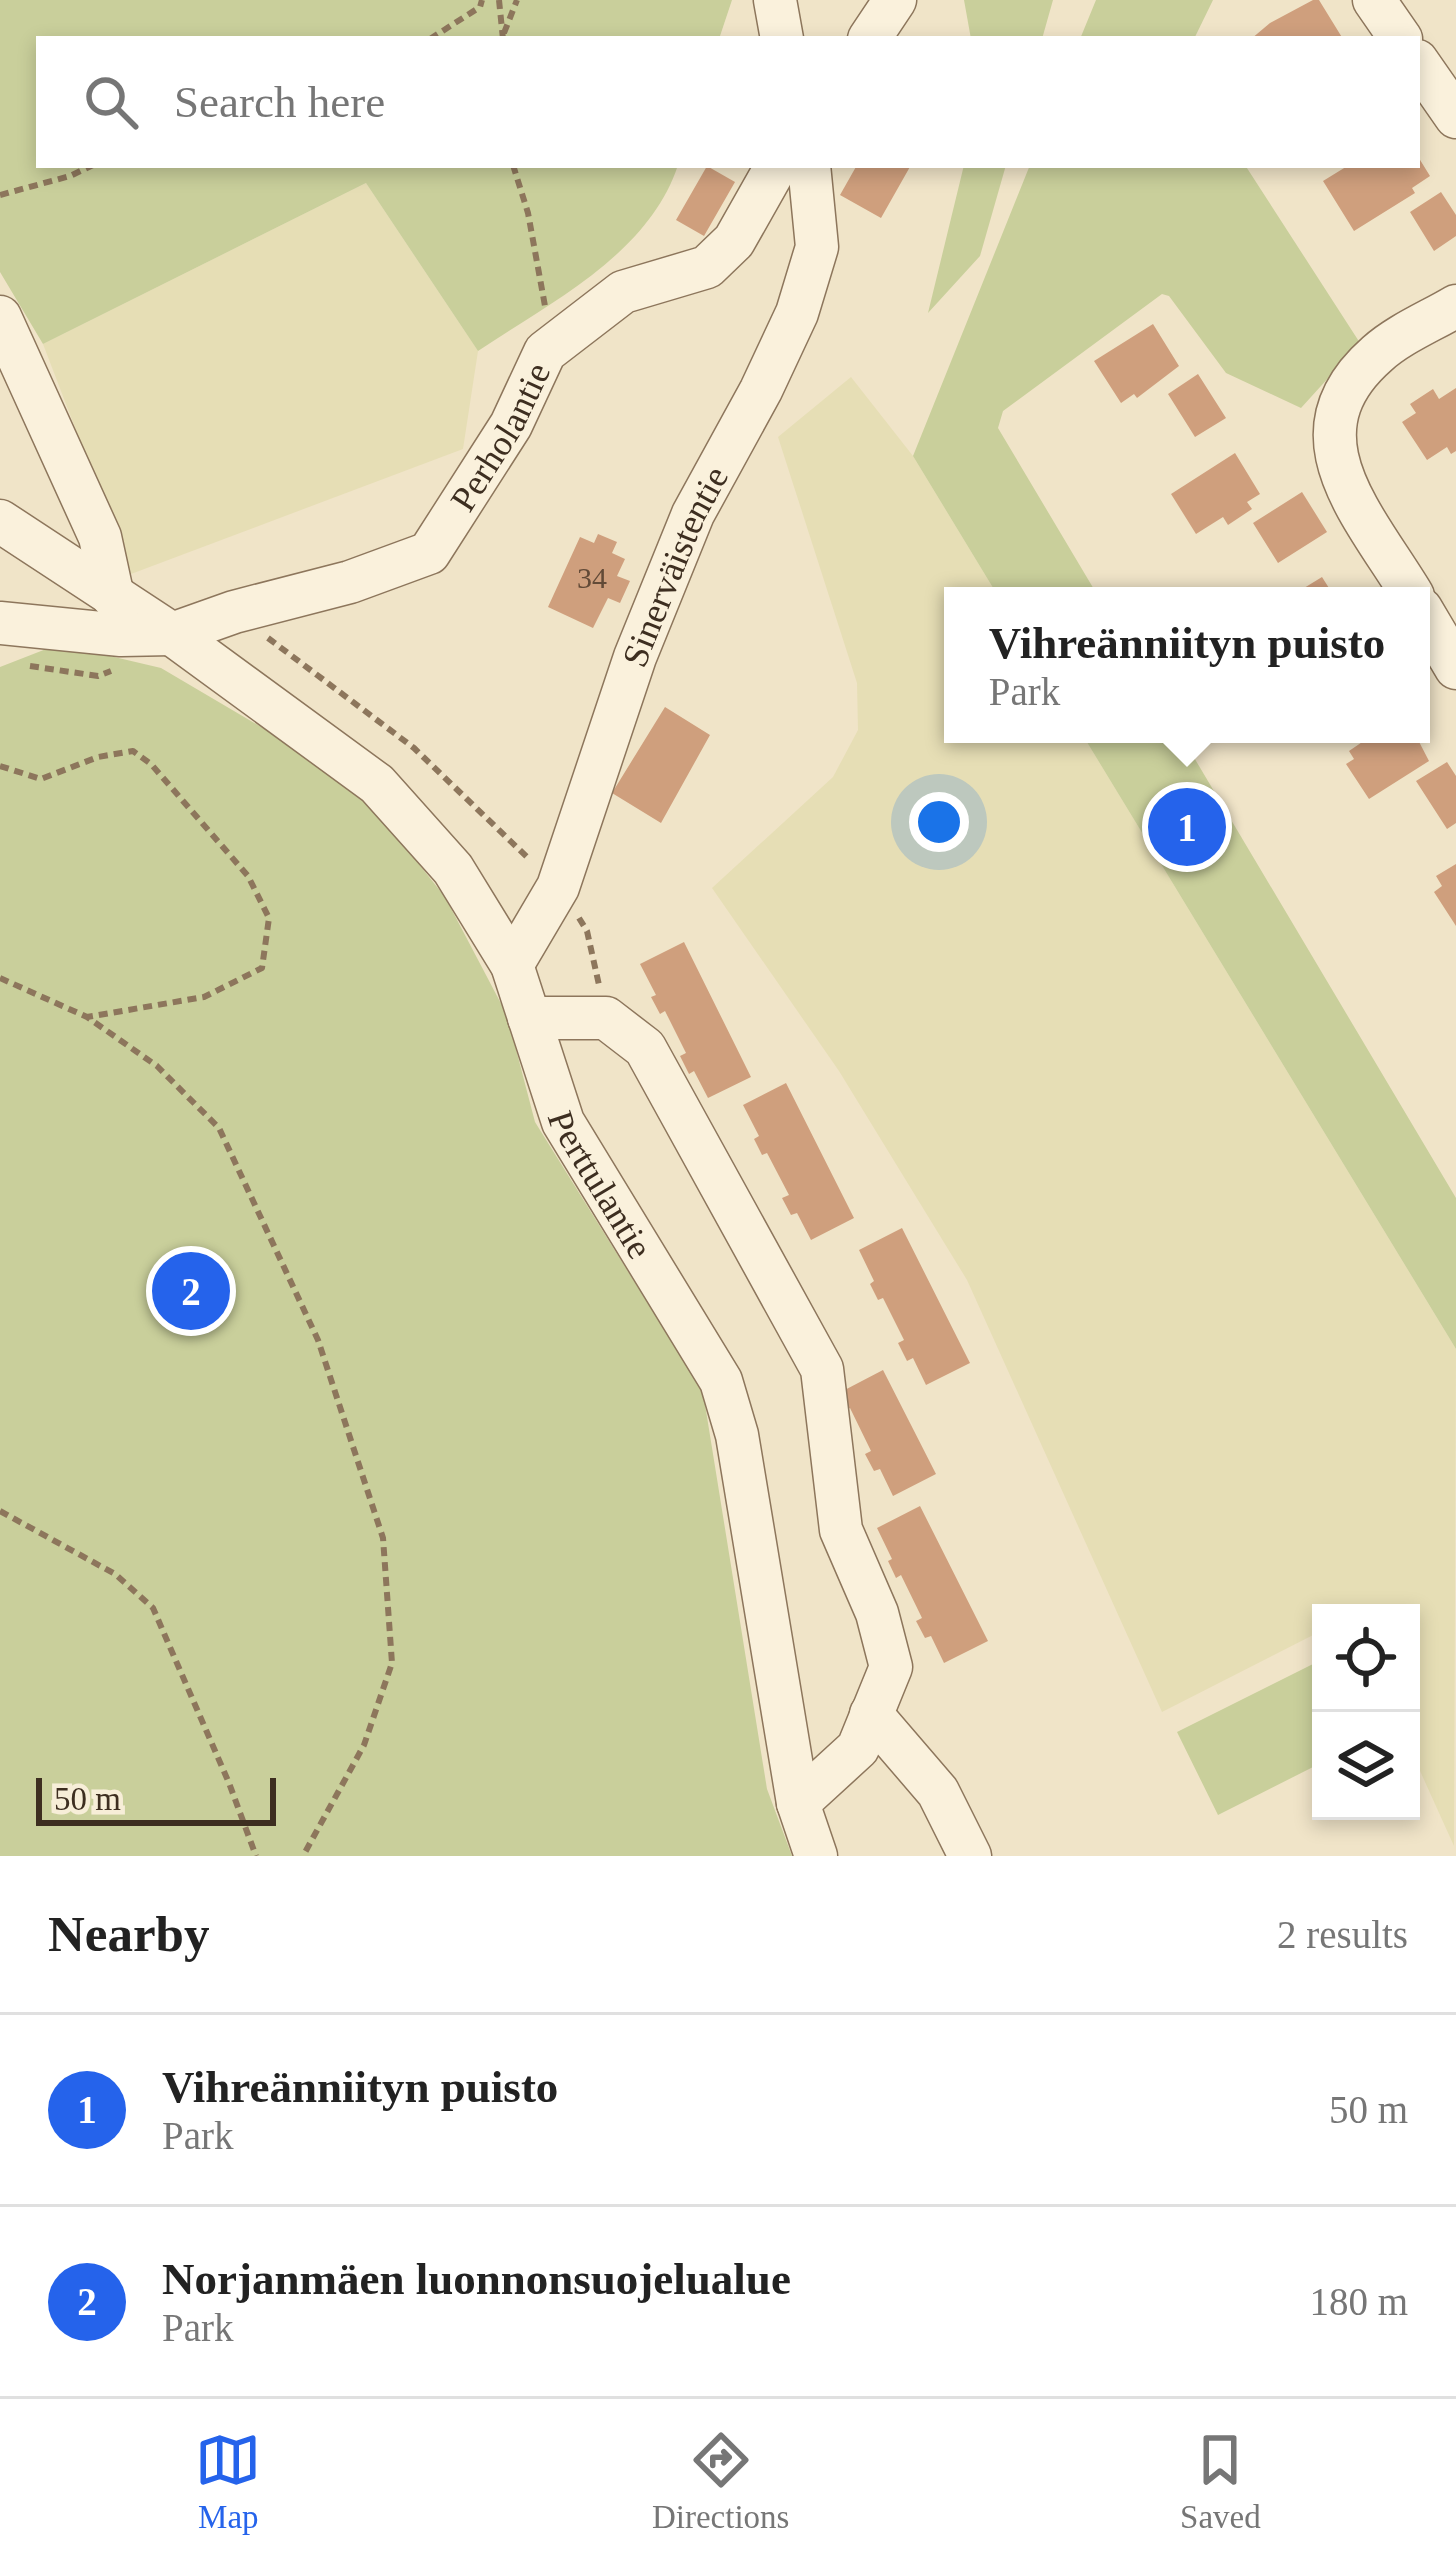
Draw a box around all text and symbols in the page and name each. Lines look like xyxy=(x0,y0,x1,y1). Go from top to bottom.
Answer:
search box xyxy=(36,36,1420,168)
icon: search xyxy=(78,69,144,135)
text: Search here xyxy=(174,77,385,127)
street label: Perholantie xyxy=(442,357,558,518)
street label: Sinerväistentie xyxy=(614,460,736,672)
house number: 34 xyxy=(577,561,607,594)
popup xyxy=(944,587,1430,743)
text: Vihreänniityn puisto xyxy=(989,618,1385,668)
text: Park xyxy=(989,670,1060,713)
pin: 1 xyxy=(1148,782,1226,872)
your location xyxy=(909,792,969,852)
street label: Perttulantie xyxy=(540,1106,660,1266)
pin: 2 xyxy=(152,1246,230,1336)
map controls xyxy=(1312,1604,1420,1820)
button: locate xyxy=(1312,1604,1420,1712)
button: layers xyxy=(1312,1712,1420,1820)
scale bar xyxy=(36,1772,276,1825)
text: 50 m xyxy=(54,1781,121,1817)
text: Nearby xyxy=(48,1906,209,1962)
text: 2 results xyxy=(1277,1913,1408,1956)
text: Vihreänniityn puisto xyxy=(162,2062,558,2112)
text: 1 xyxy=(77,2088,97,2131)
text: 50 m xyxy=(1329,2088,1408,2131)
text: Park xyxy=(162,2114,234,2157)
text: Norjanmäen luonnonsuojelualue xyxy=(162,2254,791,2304)
text: 2 xyxy=(77,2280,97,2323)
text: 180 m xyxy=(1309,2280,1408,2323)
text: Park xyxy=(162,2306,234,2349)
tab: Map xyxy=(195,2427,261,2536)
tab: Directions xyxy=(652,2427,789,2536)
tab: Saved xyxy=(1180,2427,1261,2536)

